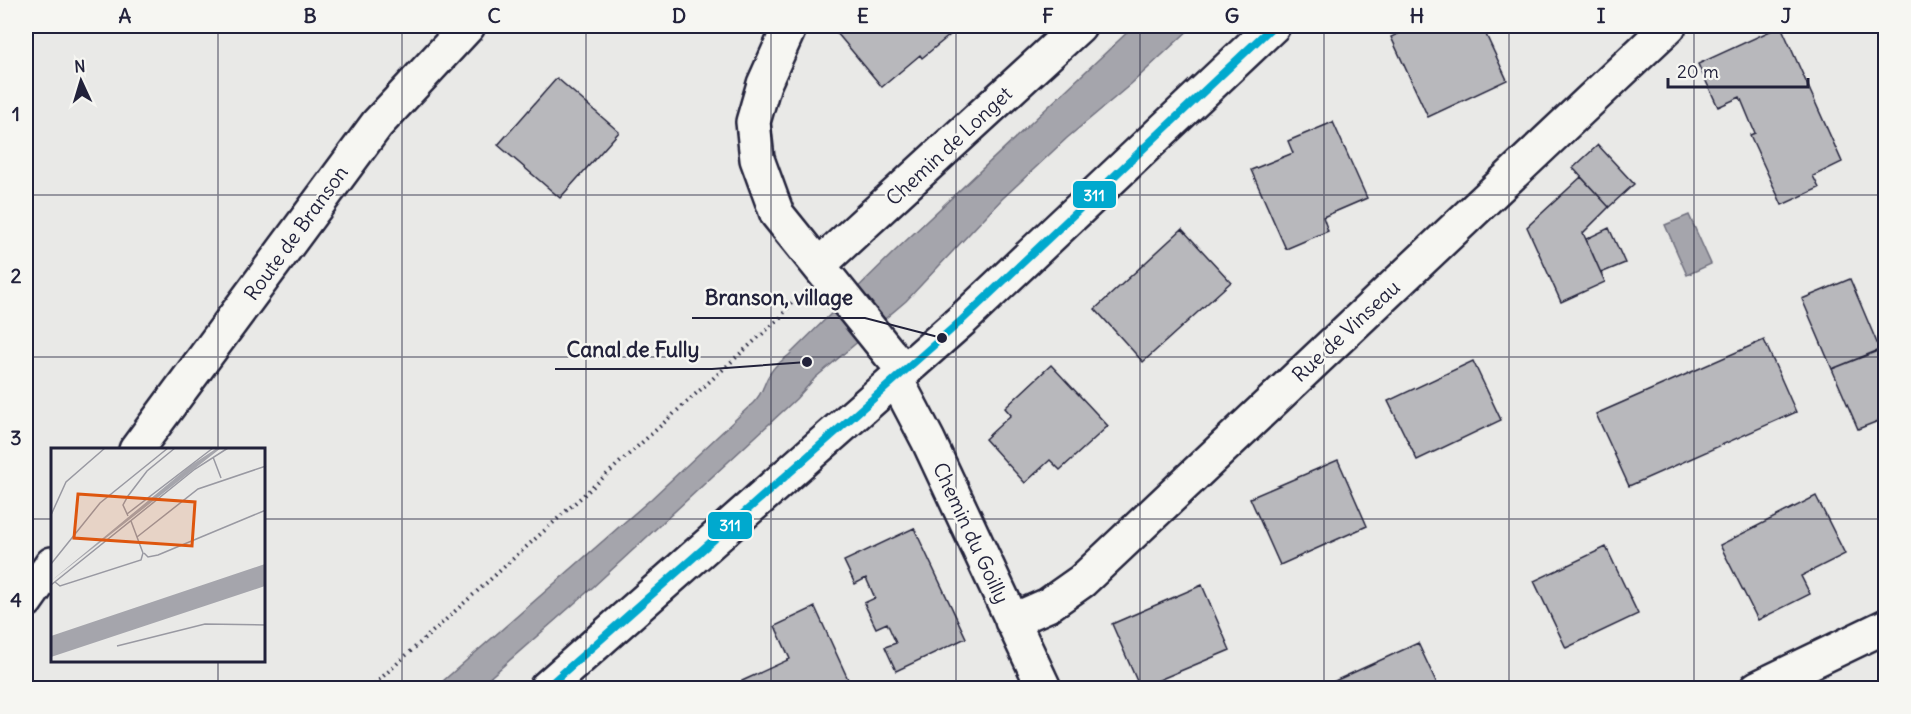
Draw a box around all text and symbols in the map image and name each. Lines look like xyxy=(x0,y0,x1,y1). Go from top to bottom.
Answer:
text: A xyxy=(119,3,132,28)
text: B xyxy=(303,3,317,28)
text: C xyxy=(487,3,501,28)
text: D xyxy=(672,3,686,28)
text: E xyxy=(857,3,869,28)
text: F xyxy=(1042,3,1054,28)
text: G xyxy=(1225,3,1239,28)
text: H xyxy=(1410,3,1424,28)
text: I xyxy=(1597,3,1606,28)
text: J xyxy=(1781,3,1792,28)
north arrow xyxy=(51,51,111,111)
scale bar xyxy=(1668,51,1808,89)
text: N xyxy=(74,56,86,76)
text: 20 m xyxy=(1677,60,1719,83)
street label: Chemin de Longet xyxy=(880,81,1017,210)
text: 1 xyxy=(12,101,20,126)
street label: Route de Branson xyxy=(238,160,353,305)
line badge: 311 xyxy=(1072,180,1117,209)
text: 311 xyxy=(1083,185,1105,205)
text: 2 xyxy=(11,263,22,288)
street label: Rue de Vinseau xyxy=(1287,274,1405,387)
callout: Branson, village xyxy=(692,279,865,318)
text: Branson, village xyxy=(705,284,853,311)
callout: Canal de Fully xyxy=(555,330,712,369)
text: Canal de Fully xyxy=(567,336,699,363)
text: 3 xyxy=(10,425,22,450)
inset map xyxy=(51,448,266,663)
street label: Chemin du Goilly xyxy=(928,458,1015,607)
line badge: 311 xyxy=(707,511,753,540)
text: 311 xyxy=(719,515,741,535)
text: 4 xyxy=(10,587,22,612)

